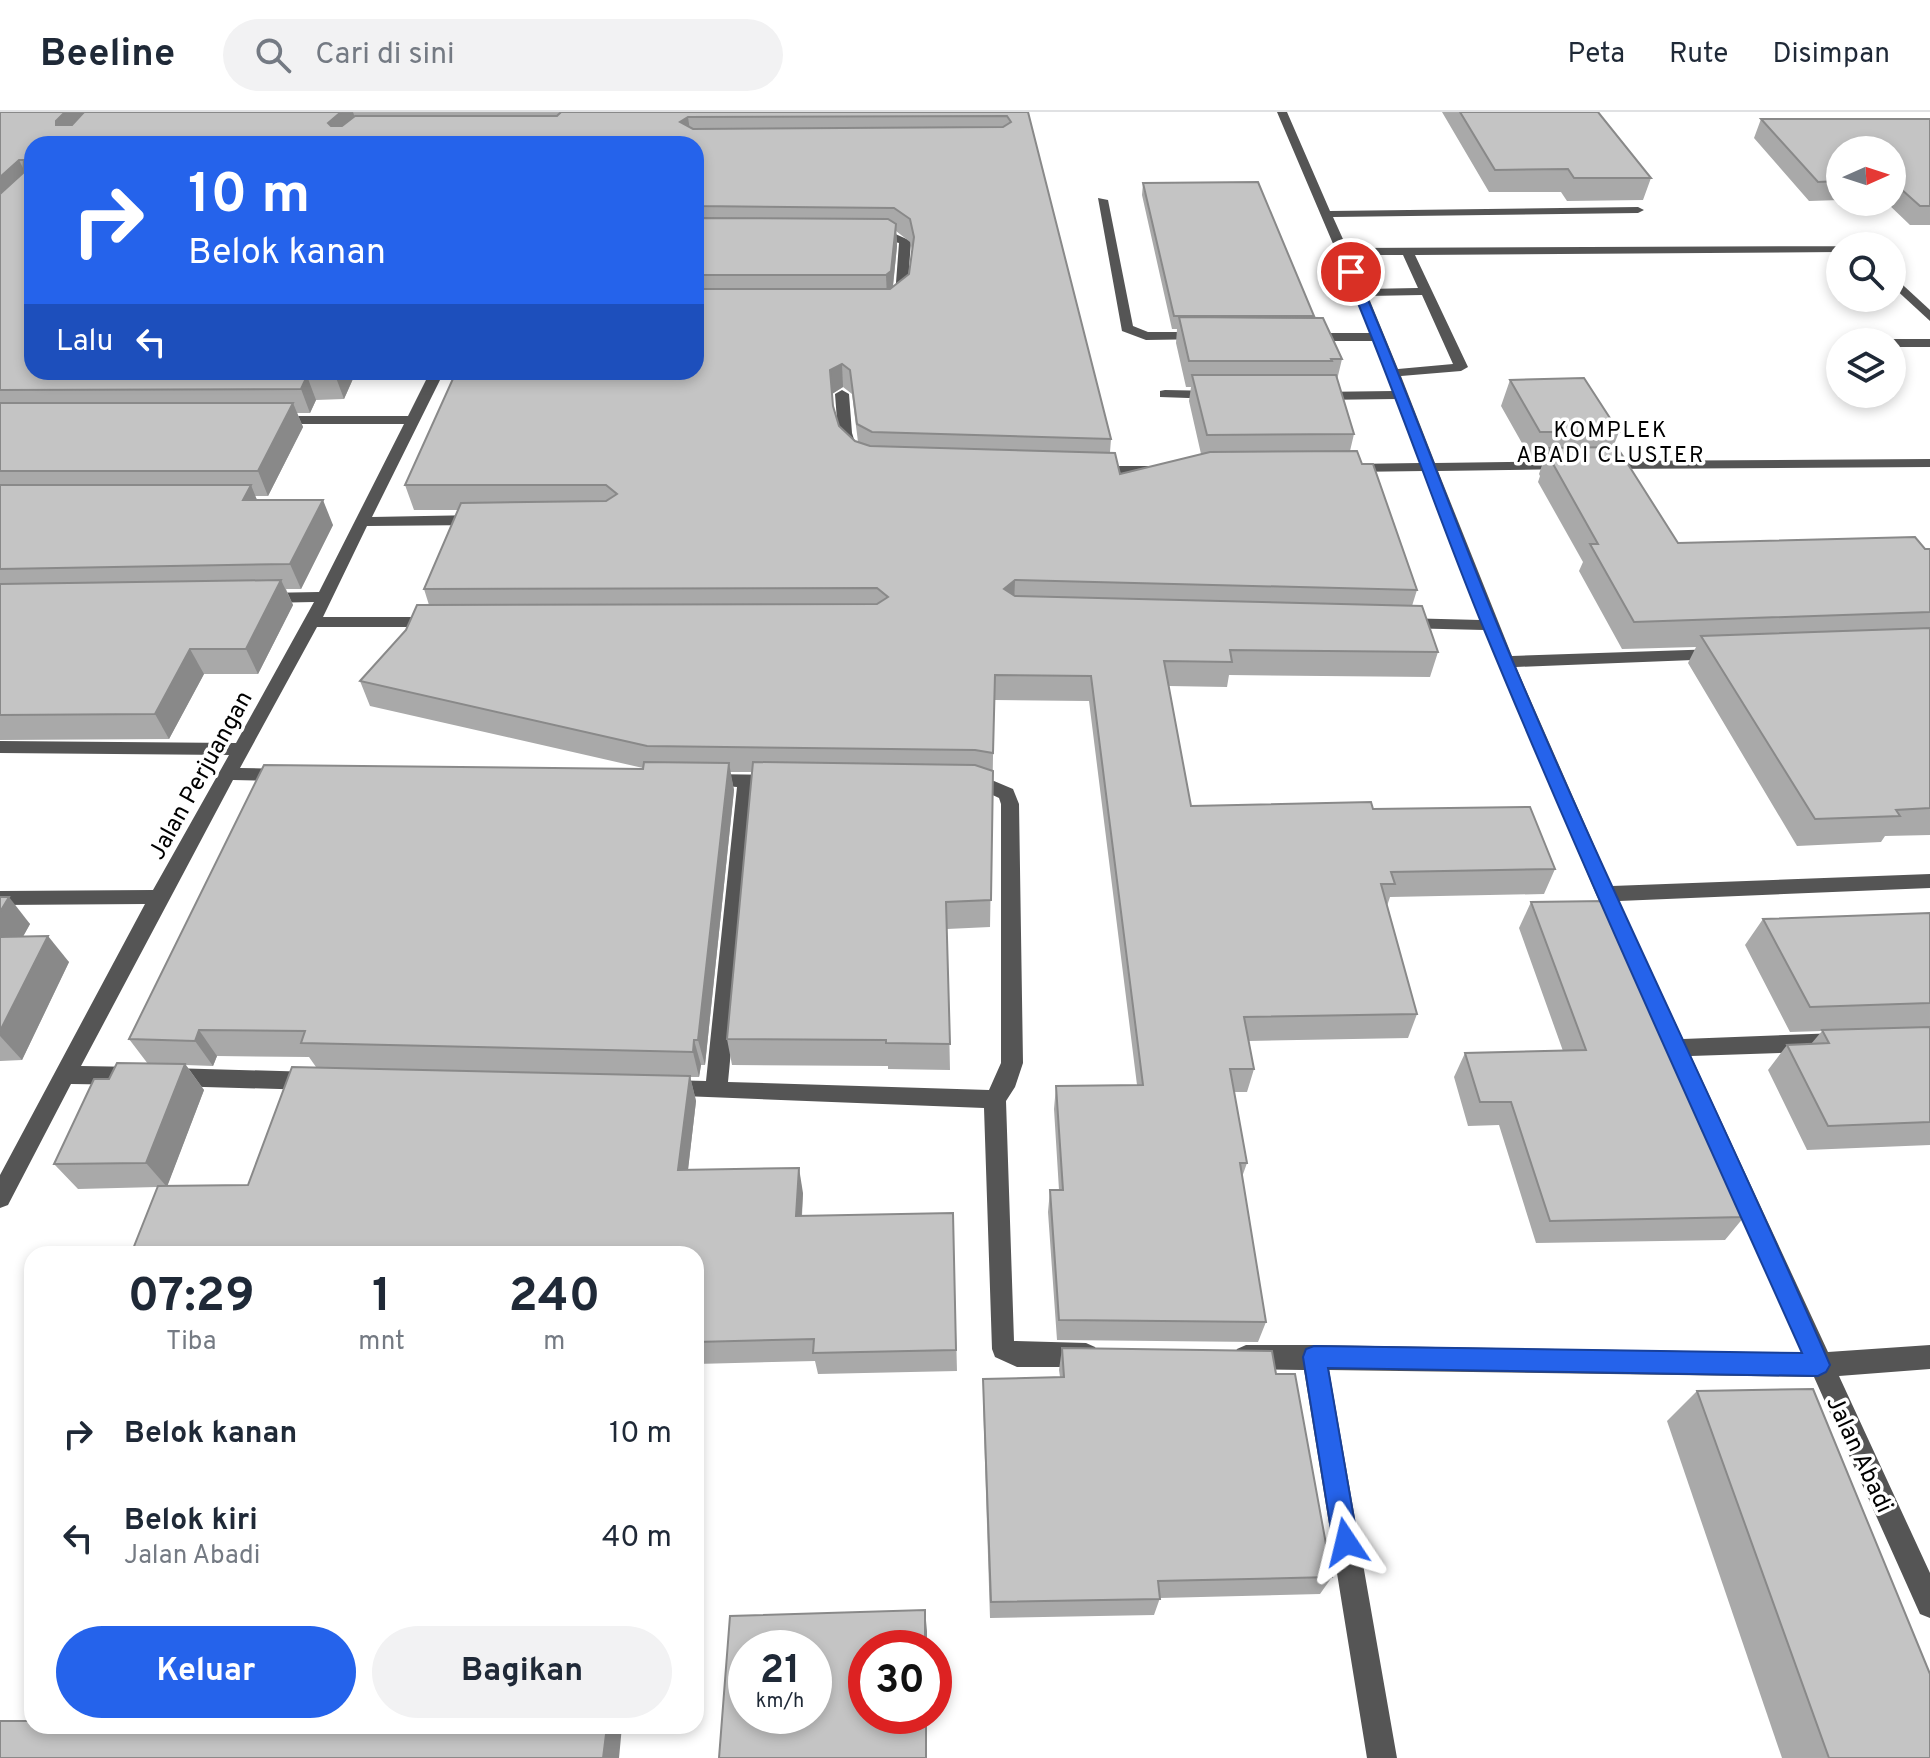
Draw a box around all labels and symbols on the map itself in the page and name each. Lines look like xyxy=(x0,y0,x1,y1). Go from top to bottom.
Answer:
north arrow xyxy=(1826,136,1906,216)
pin xyxy=(1317,238,1385,306)
district label: KOMPLEK ABADI CLUSTER xyxy=(1516,418,1706,470)
street label: Jalan Perjuangan xyxy=(143,686,261,866)
street label: Jalan Abadi xyxy=(1818,1391,1898,1518)
position arrow xyxy=(1304,1500,1388,1584)
speed limit sign: 30 xyxy=(848,1630,952,1734)

